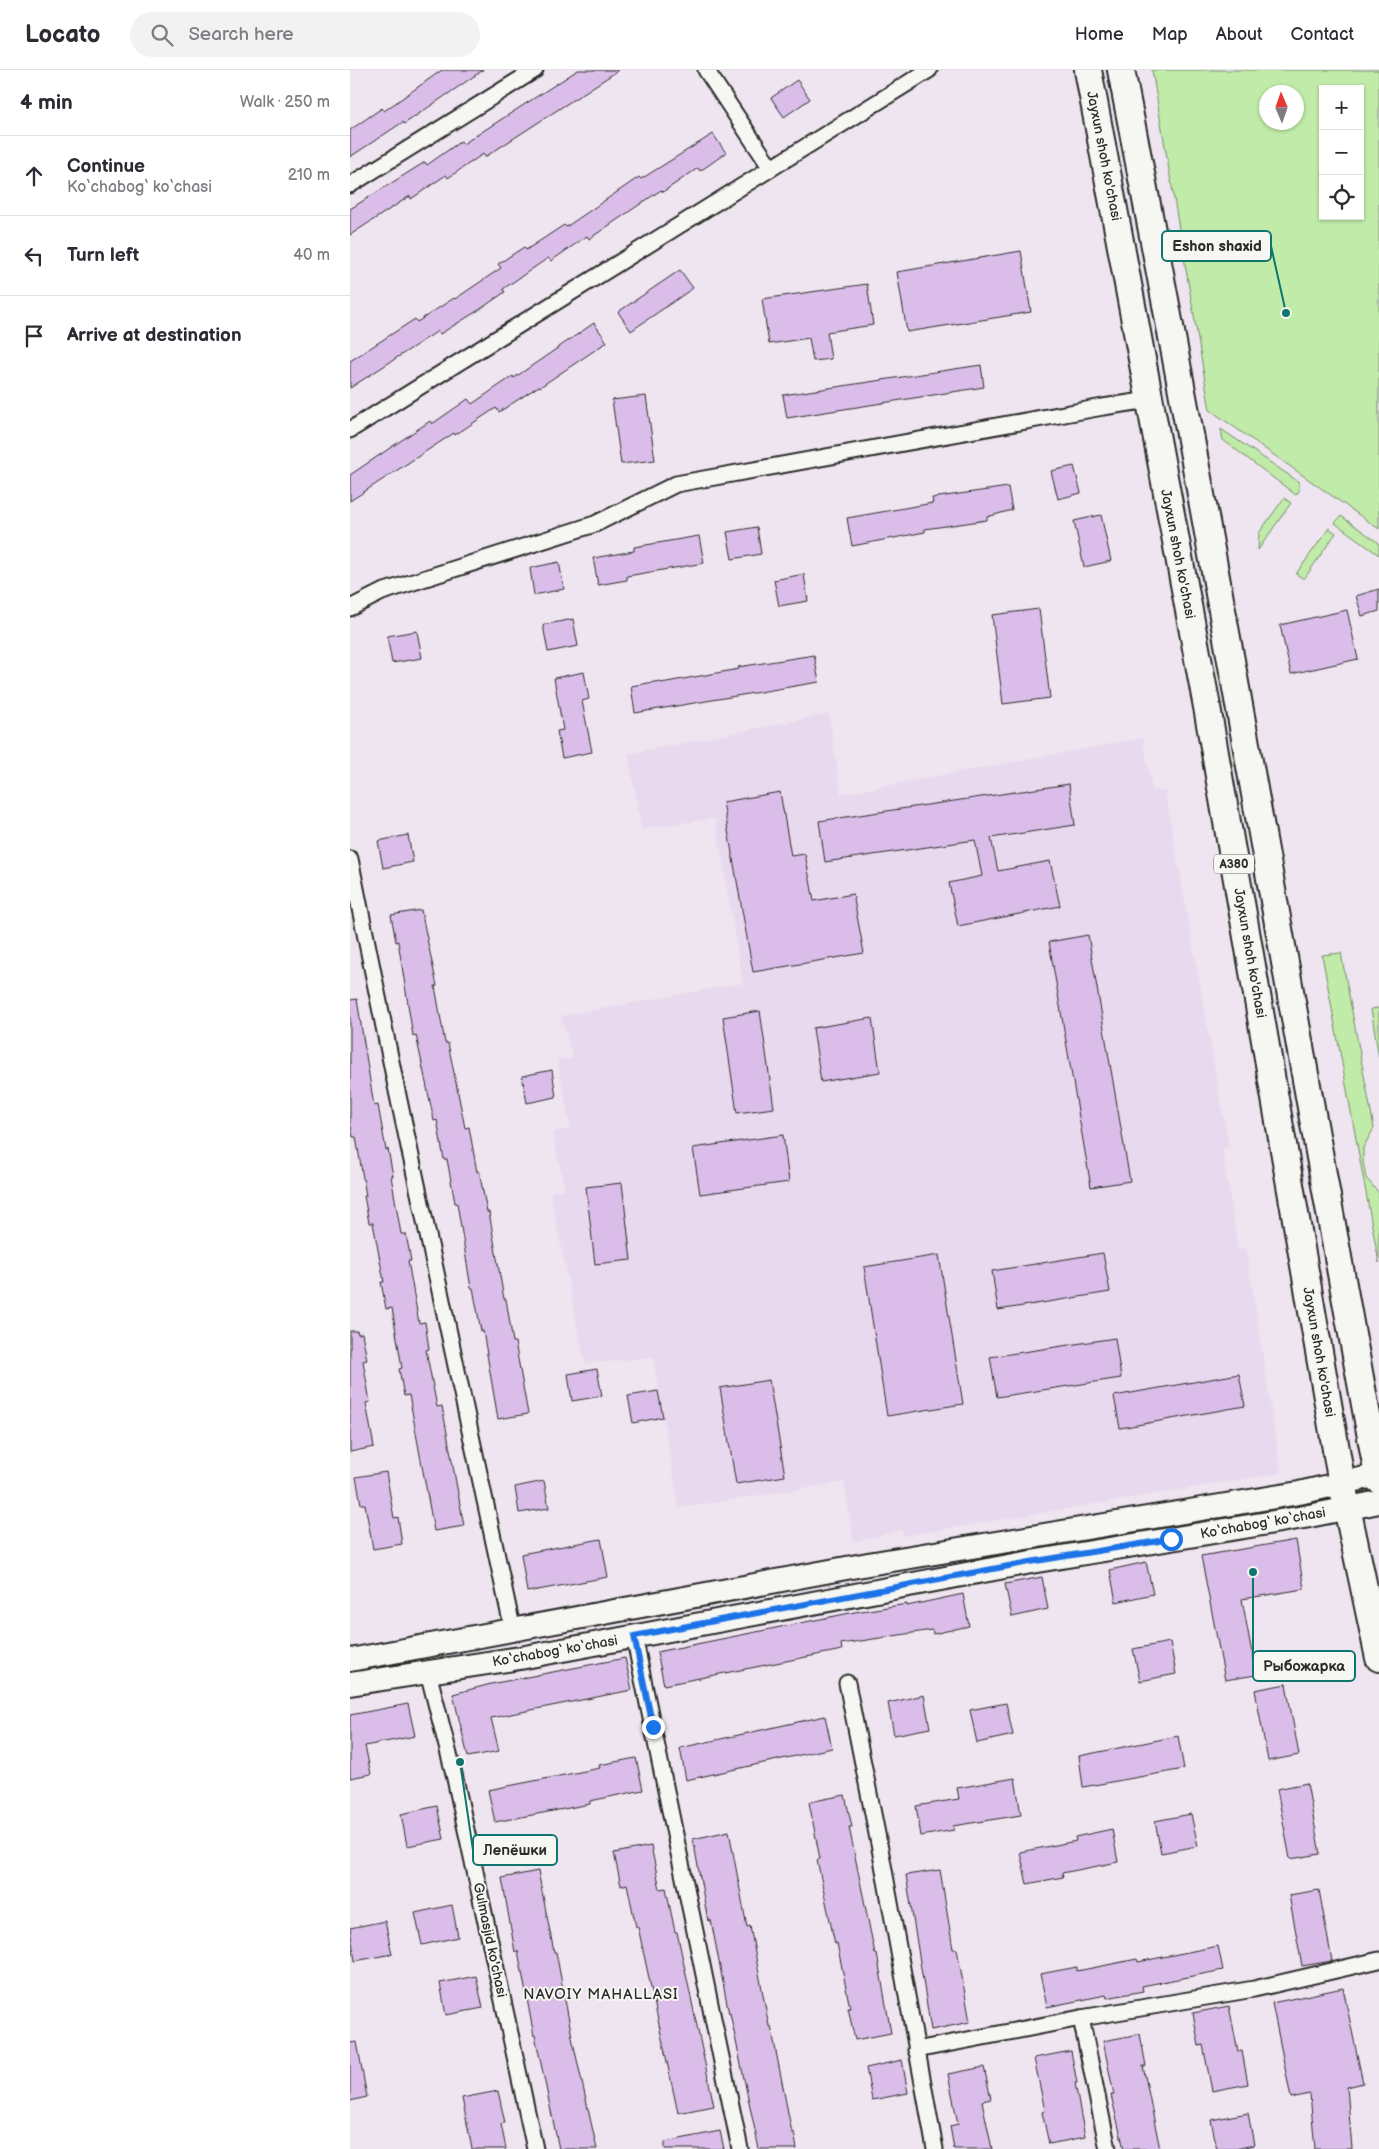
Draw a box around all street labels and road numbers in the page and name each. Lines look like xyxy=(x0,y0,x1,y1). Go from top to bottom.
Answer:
street label: Jayxun shoh ko'chasi xyxy=(1083,90,1125,222)
street label: Jayxun shoh ko'chasi xyxy=(1157,488,1199,620)
road number: A380 xyxy=(1214,854,1254,874)
street label: Jayxun shoh ko'chasi xyxy=(1230,887,1270,1019)
street label: Jayxun shoh ko'chasi xyxy=(1299,1286,1339,1418)
street label: Ko‘chabog‘ ko‘chasi xyxy=(1199,1504,1327,1542)
street label: Ko‘chabog‘ ko‘chasi xyxy=(491,1632,619,1670)
street label: Gulmasjid ko'chasi xyxy=(470,1881,510,1999)

